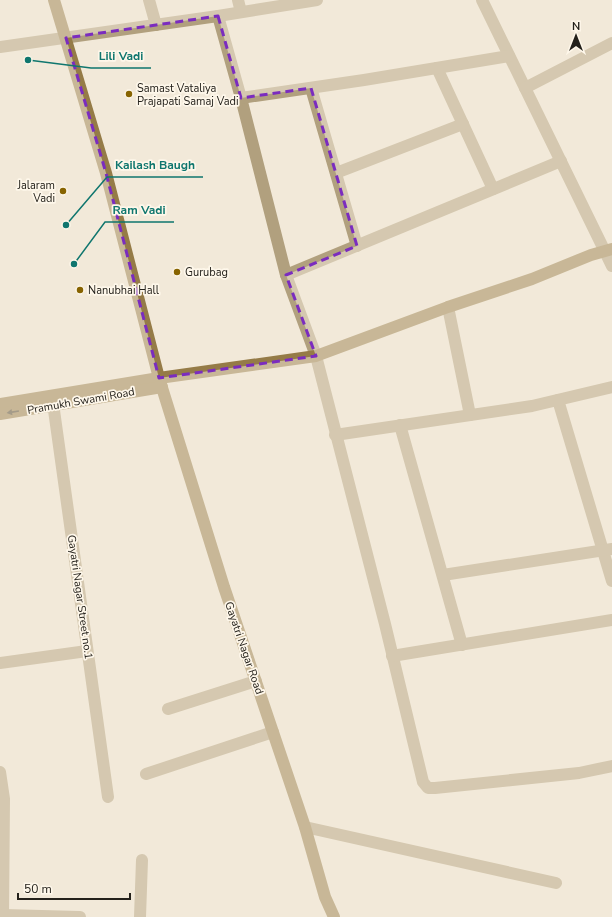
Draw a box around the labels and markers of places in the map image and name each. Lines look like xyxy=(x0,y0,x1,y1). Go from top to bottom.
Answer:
callout: Lili Vadi xyxy=(91,44,151,68)
place label: Samast Vataliya Prajapati Samaj Vadi xyxy=(137,81,238,109)
marker: Samast Vataliya Prajapati Samaj Vadi xyxy=(124,89,134,99)
callout: Kailash Baugh xyxy=(107,153,203,177)
place label: Jalaram Vadi xyxy=(16,178,55,206)
marker: Jalaram Vadi xyxy=(58,186,68,196)
callout: Ram Vadi xyxy=(105,198,174,222)
place label: Gurubag xyxy=(185,265,228,280)
marker: Gurubag xyxy=(172,267,182,277)
place label: Nanubhai Hall xyxy=(88,283,160,298)
marker: Nanubhai Hall xyxy=(75,285,85,295)

